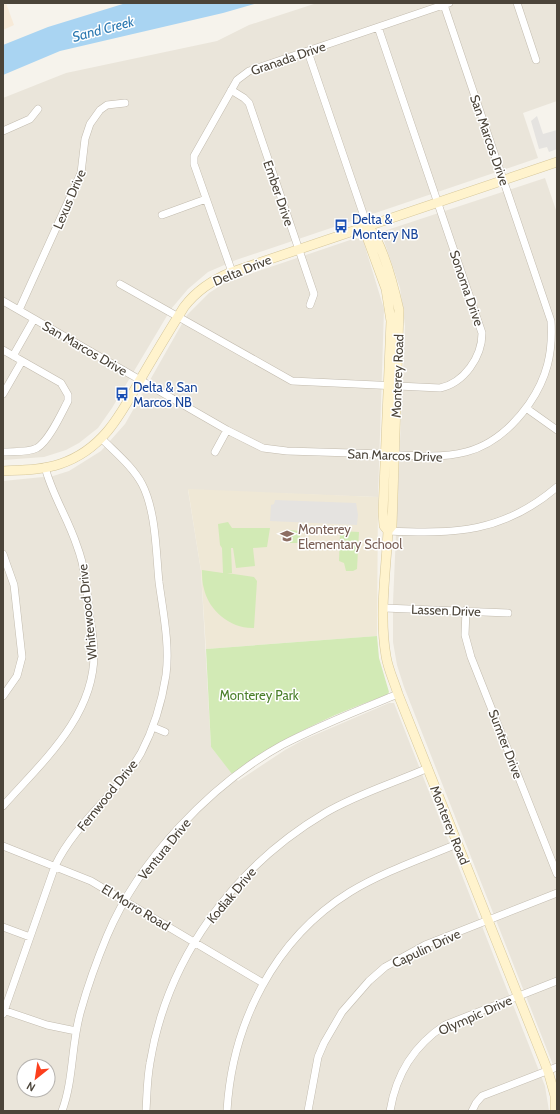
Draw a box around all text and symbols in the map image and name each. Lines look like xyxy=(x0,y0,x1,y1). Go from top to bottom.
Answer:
water label: Sand Creek xyxy=(70,12,137,46)
street label: Granada Drive xyxy=(249,38,328,78)
street label: San Marcos Drive xyxy=(467,92,513,188)
street label: Ember Drive xyxy=(260,158,298,228)
street label: Lexus Drive xyxy=(49,166,89,231)
place label: Delta & Montery NB xyxy=(352,211,418,242)
bus stop icon: Delta & Montery NB xyxy=(333,218,349,234)
street label: Sonoma Drive xyxy=(447,248,488,328)
street label: Delta Drive xyxy=(210,251,274,289)
street label: San Marcos Drive xyxy=(40,317,130,379)
street label: Monterey Road xyxy=(388,334,406,418)
place label: Delta & San Marcos NB xyxy=(133,379,198,410)
bus stop icon: Delta & San Marcos NB xyxy=(114,386,130,402)
street label: San Marcos Drive xyxy=(347,445,443,465)
place label: Monterey Elementary School xyxy=(298,521,402,552)
school or university icon: Monterey Elementary School xyxy=(279,528,295,544)
street label: Whitewood Drive xyxy=(74,563,100,661)
street label: Lassen Drive xyxy=(411,601,481,619)
park label: Monterey Park xyxy=(219,687,299,703)
street label: Sumter Drive xyxy=(485,707,527,781)
street label: Fernwood Drive xyxy=(73,756,141,834)
street label: Monterey Road xyxy=(427,783,473,867)
street label: Ventura Drive xyxy=(134,815,194,883)
street label: Kodiak Drive xyxy=(203,863,259,926)
street label: El Morro Road xyxy=(99,880,173,934)
street label: Capulin Drive xyxy=(389,925,463,971)
street label: Olympic Drive xyxy=(436,992,515,1038)
north arrow xyxy=(16,1058,56,1098)
text: N xyxy=(24,1079,38,1095)

